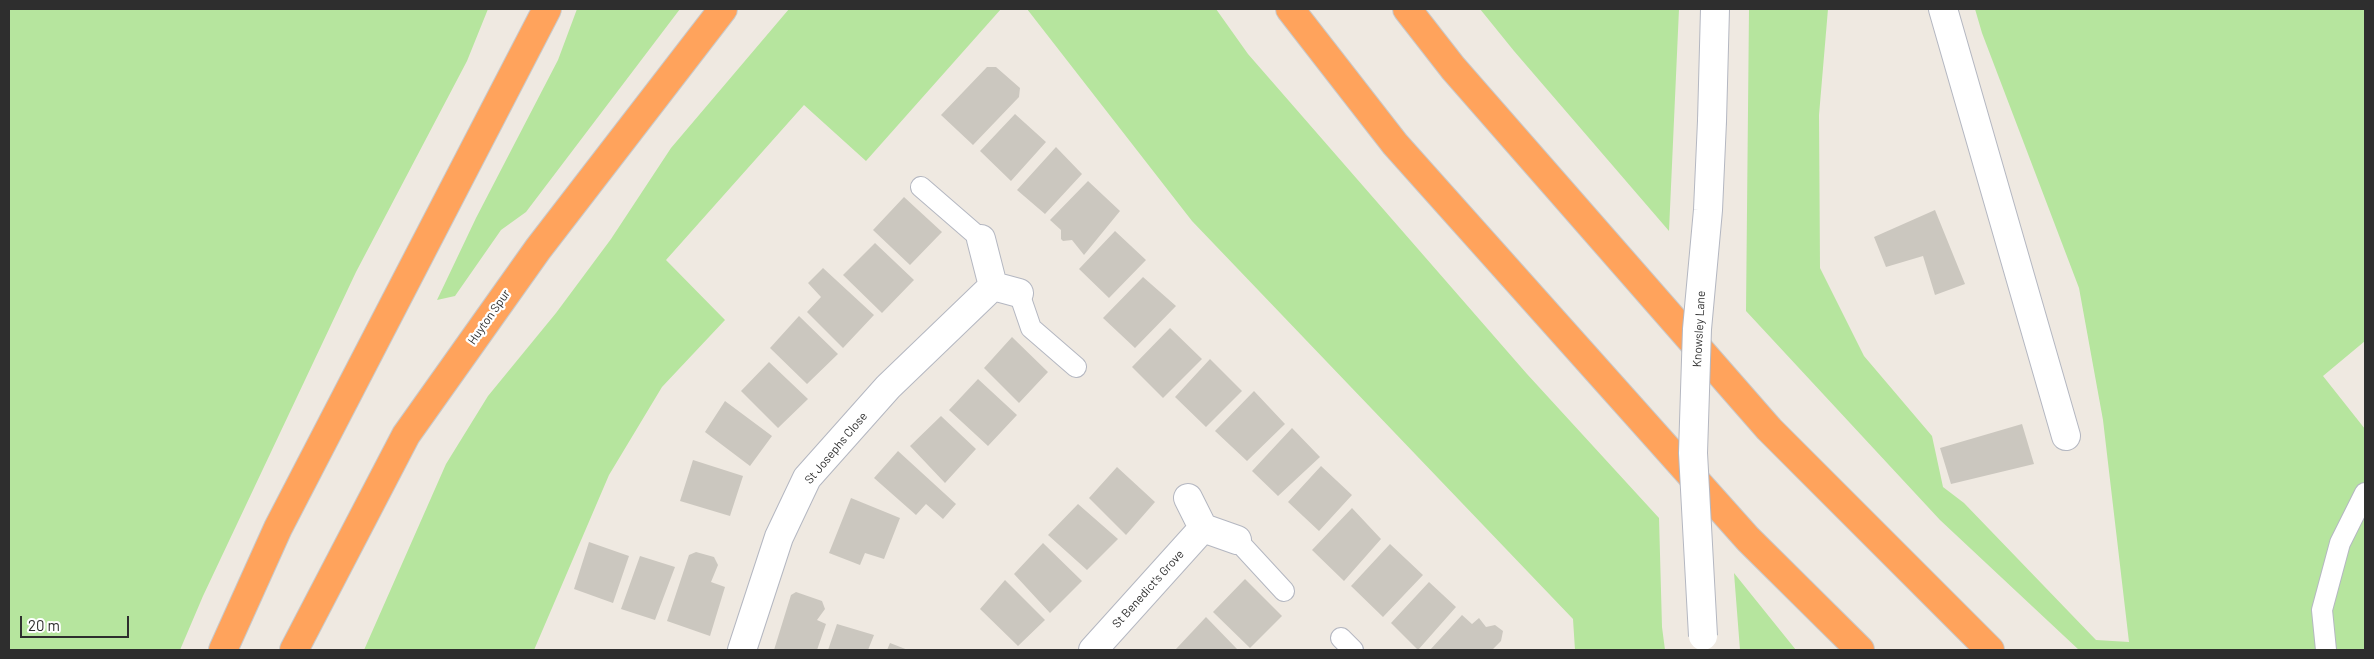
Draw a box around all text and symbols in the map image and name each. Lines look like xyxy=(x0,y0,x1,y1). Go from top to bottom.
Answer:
street label: Huyton Spur xyxy=(465,287,513,347)
street label: Knowsley Lane xyxy=(1690,290,1708,368)
street label: St Josephs Close xyxy=(802,409,870,487)
street label: St Benedict's Grove xyxy=(1109,547,1187,631)
scale bar xyxy=(22,606,131,638)
text: 20 m xyxy=(28,616,60,634)

